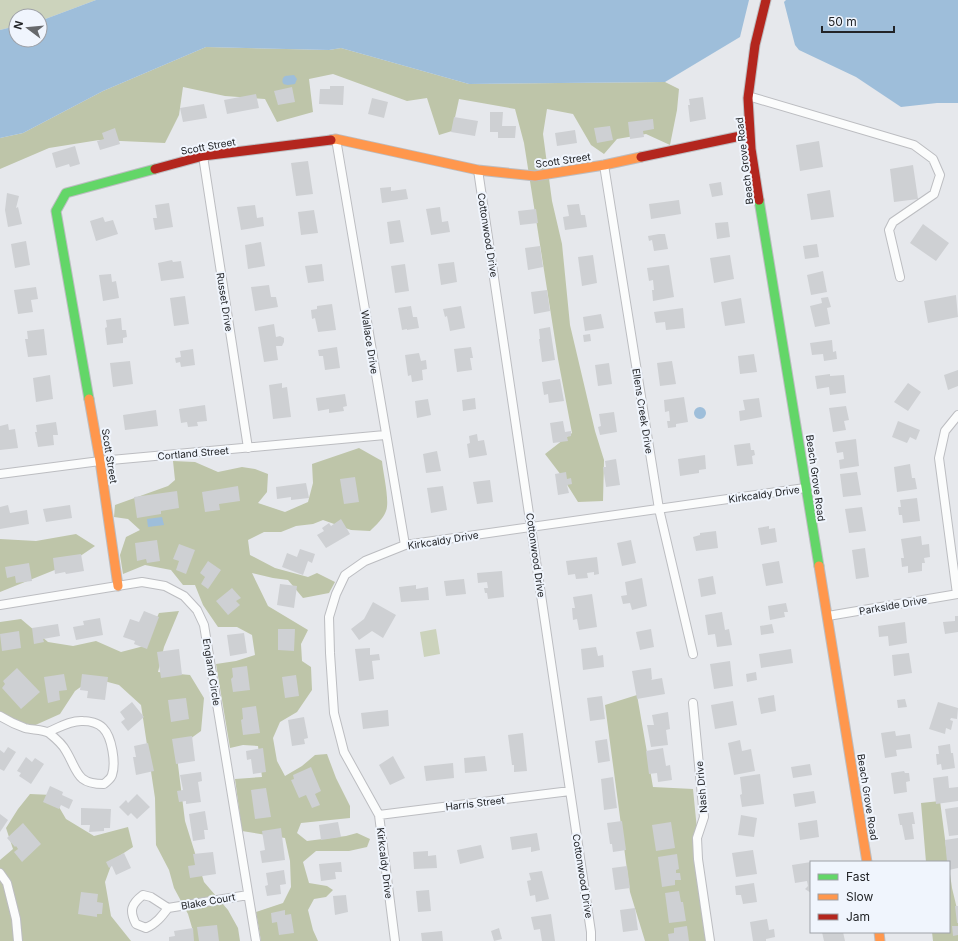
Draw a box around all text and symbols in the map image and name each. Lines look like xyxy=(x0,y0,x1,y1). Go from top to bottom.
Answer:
north arrow xyxy=(8,8,48,48)
scale bar xyxy=(822,8,894,34)
text: 50 m xyxy=(828,14,857,29)
text: N xyxy=(11,19,26,31)
street label: Beach Grove Road xyxy=(733,117,755,205)
street label: Scott Street xyxy=(180,135,237,157)
street label: Scott Street xyxy=(535,150,592,170)
street label: Cottonwood Drive xyxy=(475,192,501,278)
street label: Russet Drive xyxy=(214,272,236,333)
street label: Wallace Drive xyxy=(359,309,381,375)
street label: Ellens Creek Drive xyxy=(630,367,656,455)
street label: Scott Street xyxy=(100,428,120,485)
street label: Beach Grove Road xyxy=(804,434,828,522)
street label: Cortland Street xyxy=(157,444,230,462)
street label: Kirkcaldy Drive xyxy=(728,483,801,505)
street label: Cottonwood Drive xyxy=(524,512,548,598)
street label: Kirkcaldy Drive xyxy=(407,528,480,552)
street label: Parkside Drive xyxy=(858,593,928,617)
street label: England Circle xyxy=(201,637,223,707)
street label: Beach Grove Road xyxy=(855,753,881,841)
street label: Nash Drive xyxy=(693,760,709,813)
street label: Harris Street xyxy=(445,793,506,813)
street label: Kirkcaldy Drive xyxy=(375,827,395,900)
street label: Cottonwood Drive xyxy=(570,833,596,919)
legend xyxy=(810,861,950,933)
text: Fast xyxy=(846,869,870,884)
text: Slow xyxy=(846,889,874,904)
street label: Blake Court xyxy=(180,890,237,912)
text: Jam xyxy=(846,909,870,924)

